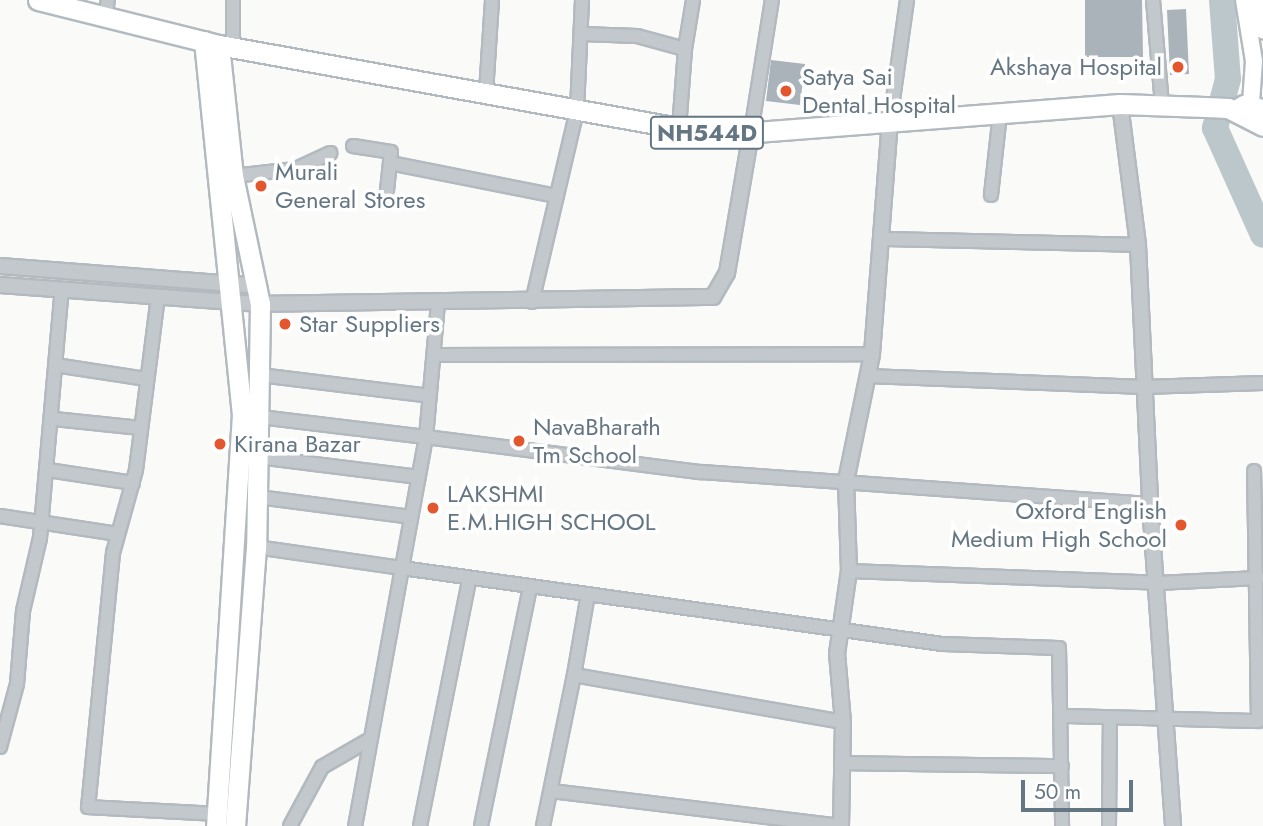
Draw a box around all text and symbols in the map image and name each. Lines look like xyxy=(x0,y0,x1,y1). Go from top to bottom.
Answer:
place label: Akshaya Hospital xyxy=(990,53,1162,81)
marker: Akshaya Hospital xyxy=(1168,57,1188,77)
place label: Satya Sai Dental Hospital xyxy=(802,63,956,119)
marker: Satya Sai Dental Hospital xyxy=(776,81,796,101)
road number: NH544D xyxy=(649,114,765,152)
place label: Murali General Stores xyxy=(275,158,425,214)
marker: Murali General Stores xyxy=(253,178,269,194)
place label: Star Suppliers xyxy=(299,310,440,338)
marker: Star Suppliers xyxy=(277,316,293,332)
place label: NavaBharath Tm School xyxy=(533,413,661,469)
place label: Kirana Bazar xyxy=(234,430,361,458)
marker: NavaBharath Tm School xyxy=(511,433,527,449)
marker: Kirana Bazar xyxy=(212,436,228,452)
place label: LAKSHMI E.M.HIGH SCHOOL xyxy=(447,480,656,536)
place label: Oxford English Medium High School xyxy=(951,497,1167,553)
marker: LAKSHMI E.M.HIGH SCHOOL xyxy=(425,500,441,516)
marker: Oxford English Medium High School xyxy=(1173,517,1189,533)
scale bar xyxy=(1025,766,1137,810)
text: 50 m xyxy=(1034,777,1081,807)

